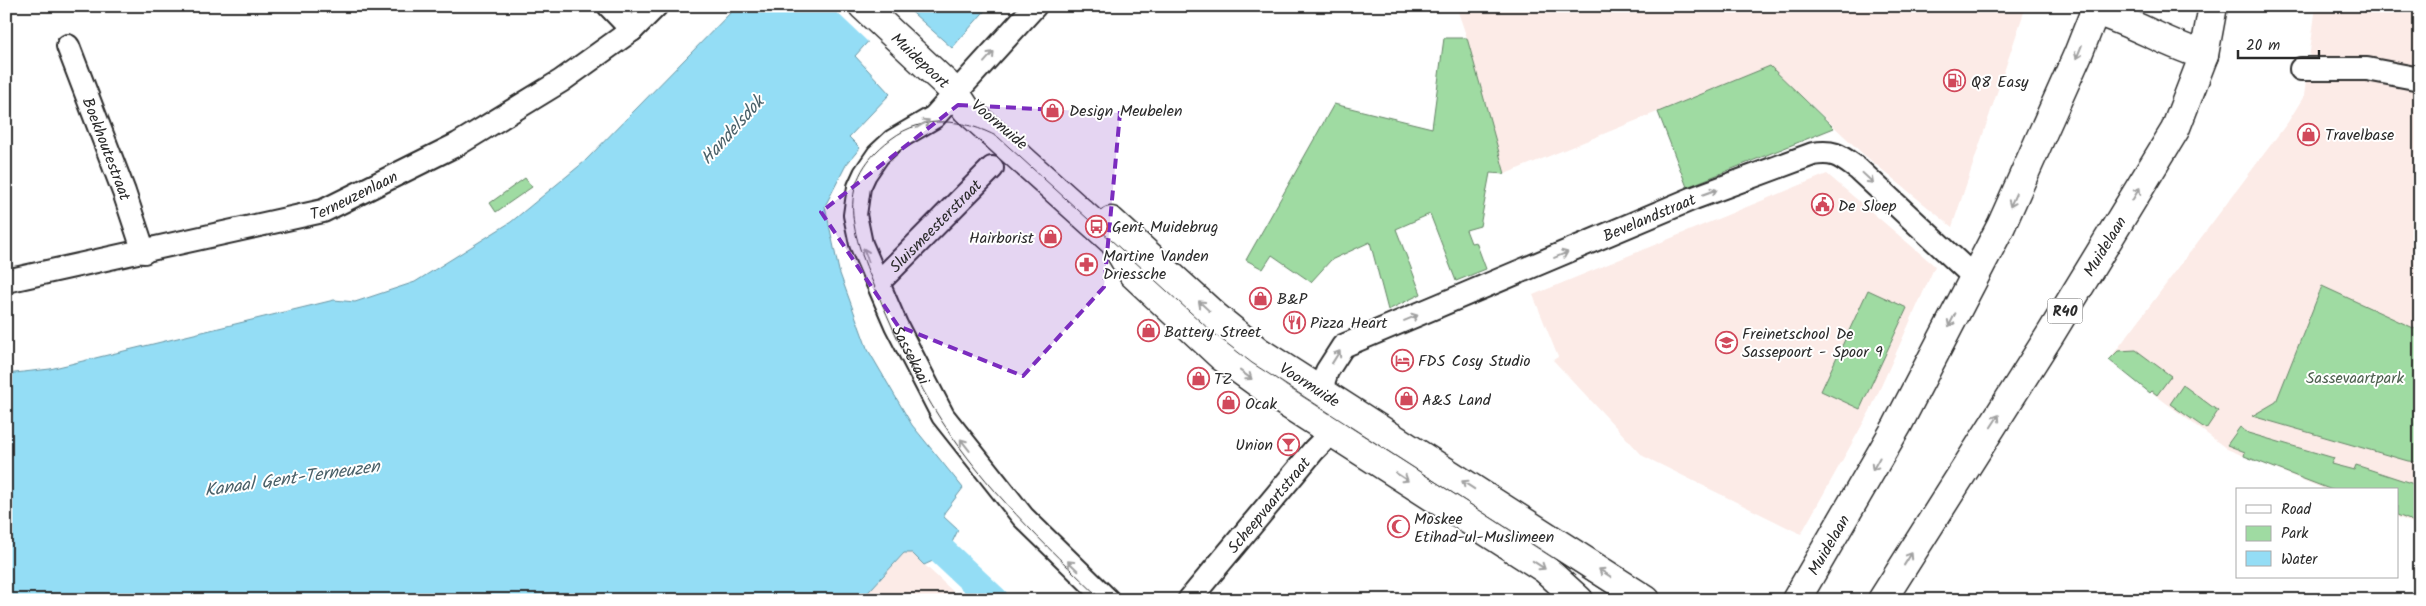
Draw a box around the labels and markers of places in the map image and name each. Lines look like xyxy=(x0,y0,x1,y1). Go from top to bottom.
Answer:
fuel station icon: Q8 Easy xyxy=(1943,69,1967,93)
place label: Q8 Easy xyxy=(1971,70,2029,95)
shop icon: Design Meubelen xyxy=(1041,98,1065,122)
place label: Design Meubelen xyxy=(1069,99,1182,124)
shop icon: Travelbase xyxy=(2297,122,2321,146)
place label: Travelbase xyxy=(2325,123,2394,148)
public building icon: De Sloep xyxy=(1810,193,1834,217)
place label: De Sloep xyxy=(1838,194,1897,219)
bus stop icon: Gent Muidebrug xyxy=(1084,214,1108,238)
place label: Gent Muidebrug xyxy=(1112,215,1218,240)
shop icon: Hairborist xyxy=(1038,225,1062,249)
place label: Hairborist xyxy=(969,226,1035,251)
place label: Martine Vanden Driessche xyxy=(1103,244,1209,287)
pharmacy icon: Martine Vanden Driessche xyxy=(1075,252,1099,276)
shop icon: B&P xyxy=(1249,286,1273,310)
place label: B&P xyxy=(1277,287,1307,312)
restaurant icon: Pizza Heart xyxy=(1282,310,1306,334)
place label: Pizza Heart xyxy=(1310,311,1388,336)
shop icon: Battery Street xyxy=(1136,319,1160,343)
place label: Battery Street xyxy=(1164,320,1262,345)
place label: Freinetschool De Sassepoort - Spoor 9 xyxy=(1742,322,1883,365)
school or university icon: Freinetschool De Sassepoort - Spoor 9 xyxy=(1714,330,1738,354)
hotel icon: FDS Cosy Studio xyxy=(1390,348,1414,372)
place label: FDS Cosy Studio xyxy=(1418,349,1531,374)
shop icon: TZ xyxy=(1186,366,1210,390)
place label: TZ xyxy=(1214,367,1232,392)
shop icon: A&S Land xyxy=(1394,387,1418,411)
place label: A&S Land xyxy=(1422,388,1492,413)
shop icon: Ocak xyxy=(1217,391,1241,415)
place label: Ocak xyxy=(1245,392,1277,417)
bar icon: Union xyxy=(1277,432,1301,456)
place label: Union xyxy=(1235,433,1273,458)
place label: Moskee Etihad-ul-Muslimeen xyxy=(1414,507,1554,550)
mosque icon: Moskee Etihad-ul-Muslimeen xyxy=(1386,515,1410,539)

